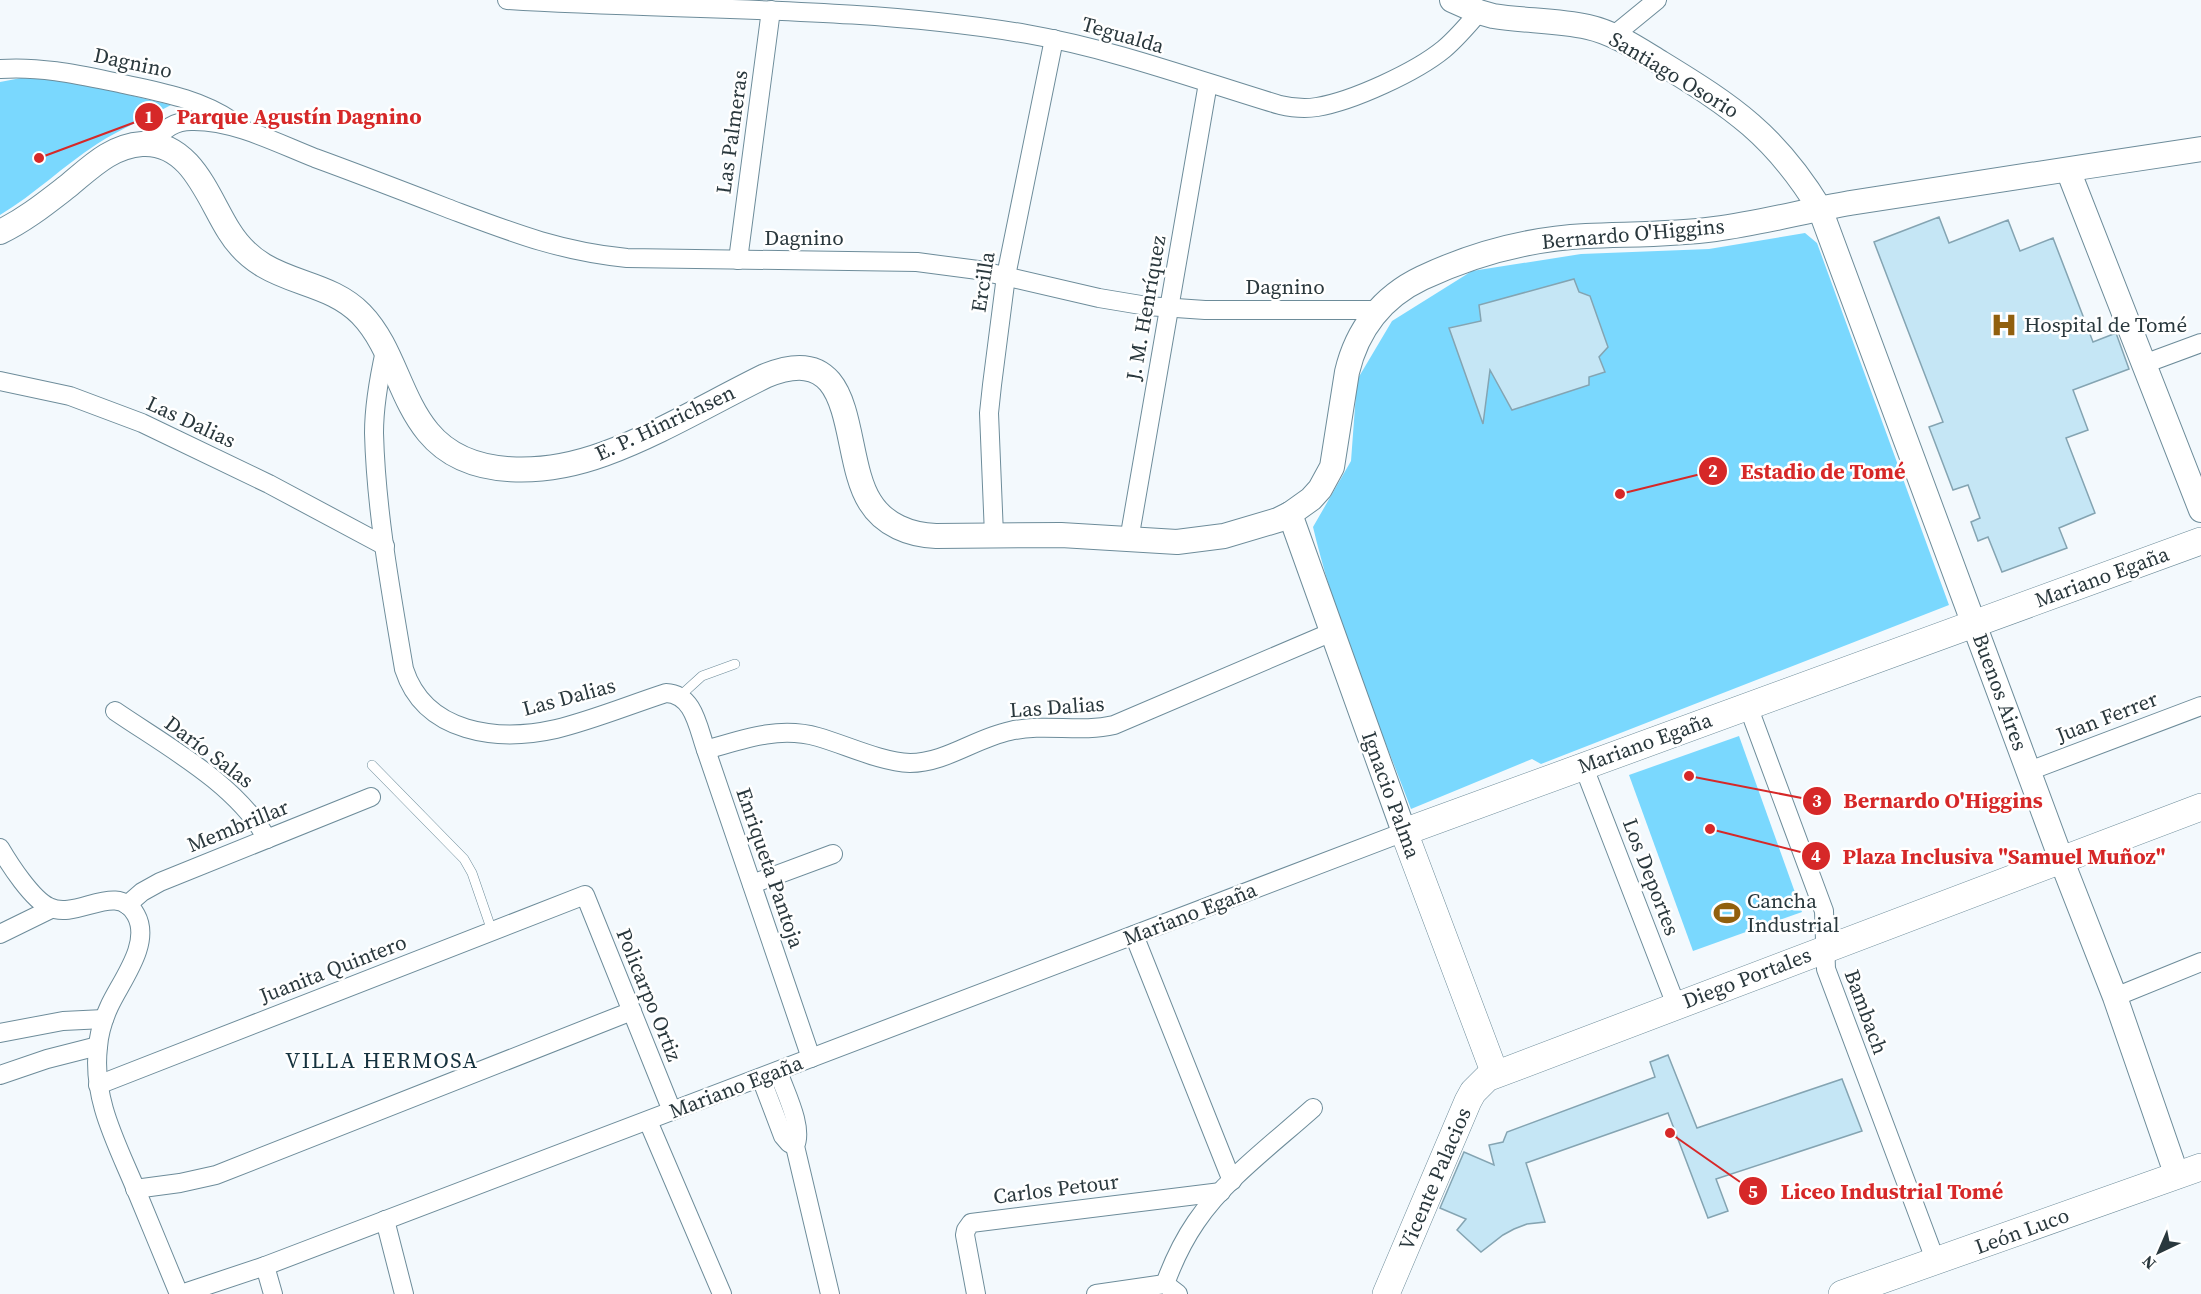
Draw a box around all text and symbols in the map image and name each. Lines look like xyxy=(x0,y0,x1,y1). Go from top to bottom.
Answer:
street label: Tegualda xyxy=(1079,9,1168,60)
street label: Santiago Osorio xyxy=(1604,24,1745,125)
street label: Dagnino xyxy=(91,40,175,85)
street label: Las Palmeras xyxy=(708,68,755,196)
callout: Parque Agustín Dagnino xyxy=(134,97,434,137)
text: Parque Agustín Dagnino xyxy=(176,101,422,131)
text: 1 xyxy=(144,104,154,129)
street label: Bernardo O'Higgins xyxy=(1540,211,1726,256)
street label: Dagnino xyxy=(764,223,844,252)
street label: J. M. Henríquez xyxy=(1118,233,1173,384)
street label: Ercilla xyxy=(963,249,1002,314)
street label: Dagnino xyxy=(1245,272,1325,301)
hospital icon: Hospital de Tomé xyxy=(1989,310,2019,340)
place label: Hospital de Tomé xyxy=(2024,310,2187,339)
street label: E. P. Hinrichsen xyxy=(590,377,740,468)
street label: Las Dalias xyxy=(142,388,240,455)
callout: Estadio de Tomé xyxy=(1698,451,1918,491)
text: Estadio de Tomé xyxy=(1740,456,1906,486)
text: 2 xyxy=(1708,458,1718,483)
street label: Mariano Egaña xyxy=(2031,539,2173,614)
street label: Buenos Aires xyxy=(1966,629,2035,754)
street label: Las Dalias xyxy=(519,670,619,723)
street label: Juan Ferrer xyxy=(2051,684,2162,750)
street label: Las Dalias xyxy=(1008,689,1105,724)
street label: Mariano Egaña xyxy=(1574,705,1716,780)
street label: Darío Salas xyxy=(159,709,260,795)
street label: Ignacio Palma xyxy=(1355,727,1428,863)
callout: Bernardo O'Higgins xyxy=(1802,781,2055,821)
street label: Enriqueta Pantoja xyxy=(729,784,812,952)
text: Bernardo O'Higgins xyxy=(1843,785,2043,815)
text: 3 xyxy=(1812,788,1822,813)
street label: Membrillar xyxy=(183,792,293,859)
street label: Los Deportes xyxy=(1616,814,1687,940)
callout: Plaza Inclusiva "Samuel Muñoz" xyxy=(1801,836,2178,876)
text: Plaza Inclusiva "Samuel Muñoz" xyxy=(1843,841,2165,871)
text: 4 xyxy=(1811,843,1821,868)
street label: Mariano Egaña xyxy=(1119,875,1261,952)
place label: Cancha Industrial xyxy=(1747,886,1839,939)
sports icon: Cancha Industrial xyxy=(1712,898,1742,928)
street label: Policarpo Ortiz xyxy=(610,924,689,1066)
street label: Juanita Quintero xyxy=(254,927,410,1010)
street label: Diego Portales xyxy=(1678,940,1815,1015)
street label: Bambach xyxy=(1838,965,1895,1058)
district label: VILLA HERMOSA xyxy=(285,1045,479,1075)
street label: Mariano Egaña xyxy=(665,1048,807,1125)
street label: Vicente Palacios xyxy=(1391,1103,1478,1255)
street label: Carlos Petour xyxy=(992,1166,1120,1211)
callout: Liceo Industrial Tomé xyxy=(1738,1171,2015,1211)
text: Liceo Industrial Tomé xyxy=(1781,1176,2003,1206)
text: 5 xyxy=(1748,1179,1758,1204)
street label: León Luco xyxy=(1971,1200,2073,1261)
north arrow xyxy=(2129,1222,2189,1282)
text: N xyxy=(2136,1251,2160,1275)

